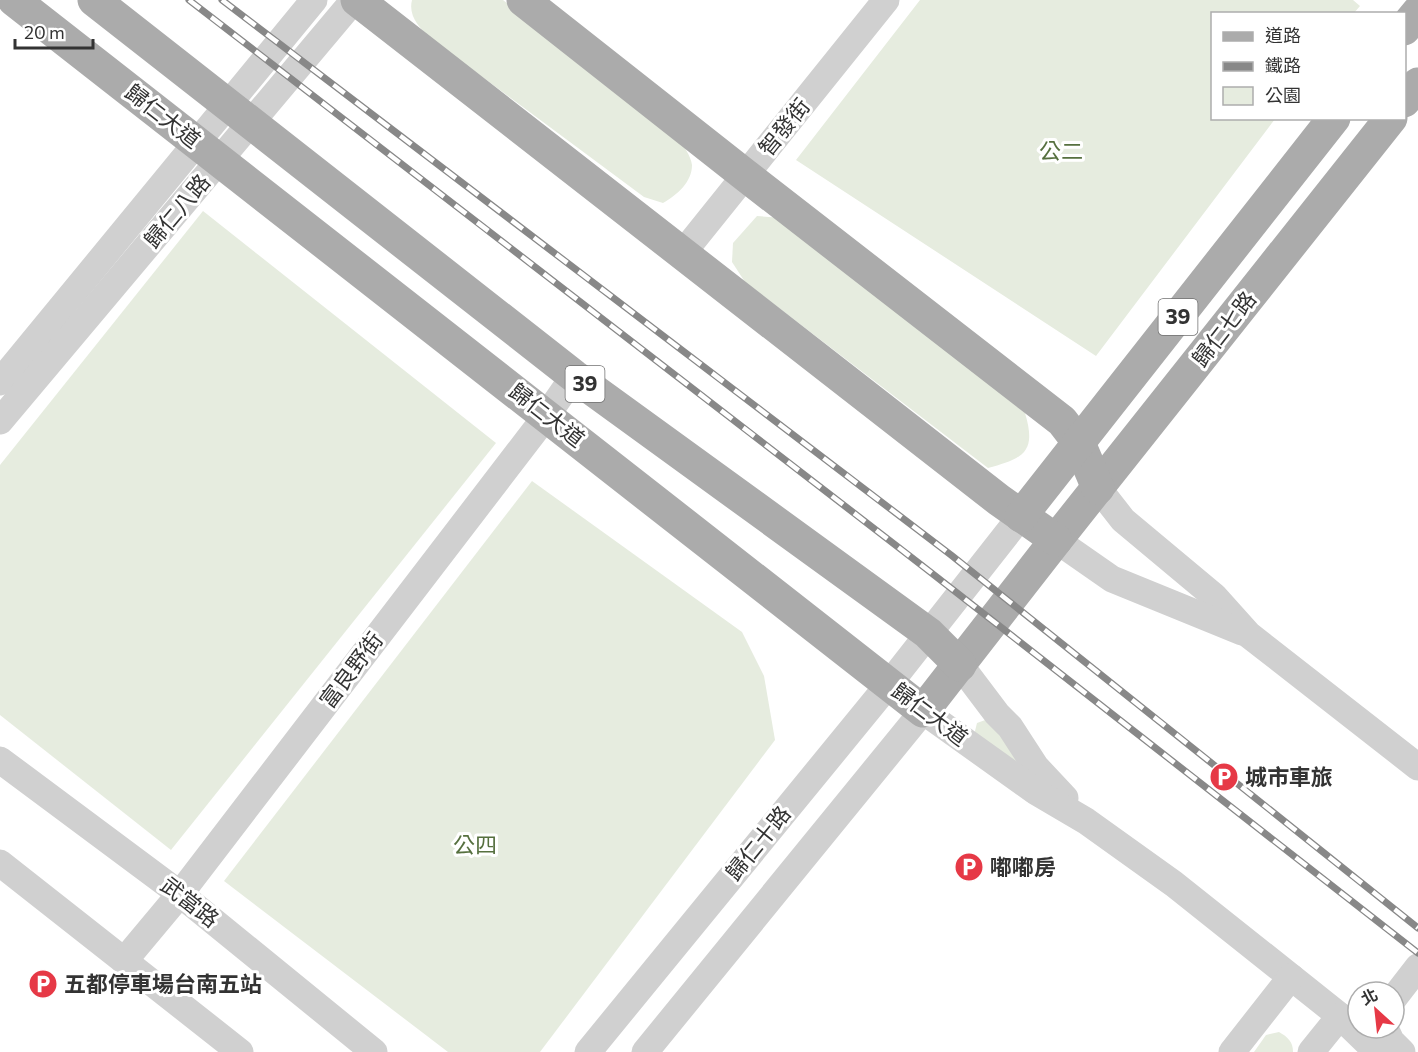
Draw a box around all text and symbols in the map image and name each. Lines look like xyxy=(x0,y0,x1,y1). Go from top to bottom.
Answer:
scale bar xyxy=(15,12,93,50)
legend xyxy=(1211,12,1406,120)
text: 20 m xyxy=(24,21,65,43)
text: 道路 xyxy=(1265,24,1301,46)
text: 鐵路 xyxy=(1265,54,1301,76)
street label: 歸仁大道 xyxy=(120,78,206,153)
text: 公園 xyxy=(1265,84,1301,106)
street label: 智發街 xyxy=(752,93,815,161)
park label: 公二 xyxy=(1039,137,1083,164)
street label: 歸仁八路 xyxy=(138,168,215,253)
street label: 歸仁七路 xyxy=(1186,286,1261,372)
road number: 39 xyxy=(1158,299,1198,335)
road number: 39 xyxy=(566,366,604,402)
street label: 歸仁大道 xyxy=(504,377,590,452)
street label: 富良野街 xyxy=(313,626,388,713)
street label: 歸仁大道 xyxy=(887,676,974,751)
parking icon: 城市車旅 xyxy=(1208,761,1240,793)
place label: 城市車旅 xyxy=(1245,763,1333,790)
street label: 歸仁十路 xyxy=(719,800,796,885)
park label: 公四 xyxy=(453,831,497,858)
parking icon: 嘟嘟房 xyxy=(953,851,985,883)
place label: 嘟嘟房 xyxy=(990,853,1056,880)
street label: 武當路 xyxy=(156,871,225,933)
parking icon: 五都停車場台南五站 xyxy=(27,968,59,1000)
place label: 五都停車場台南五站 xyxy=(64,970,262,997)
north arrow xyxy=(1346,980,1406,1040)
text: 北 xyxy=(1358,984,1380,1008)

